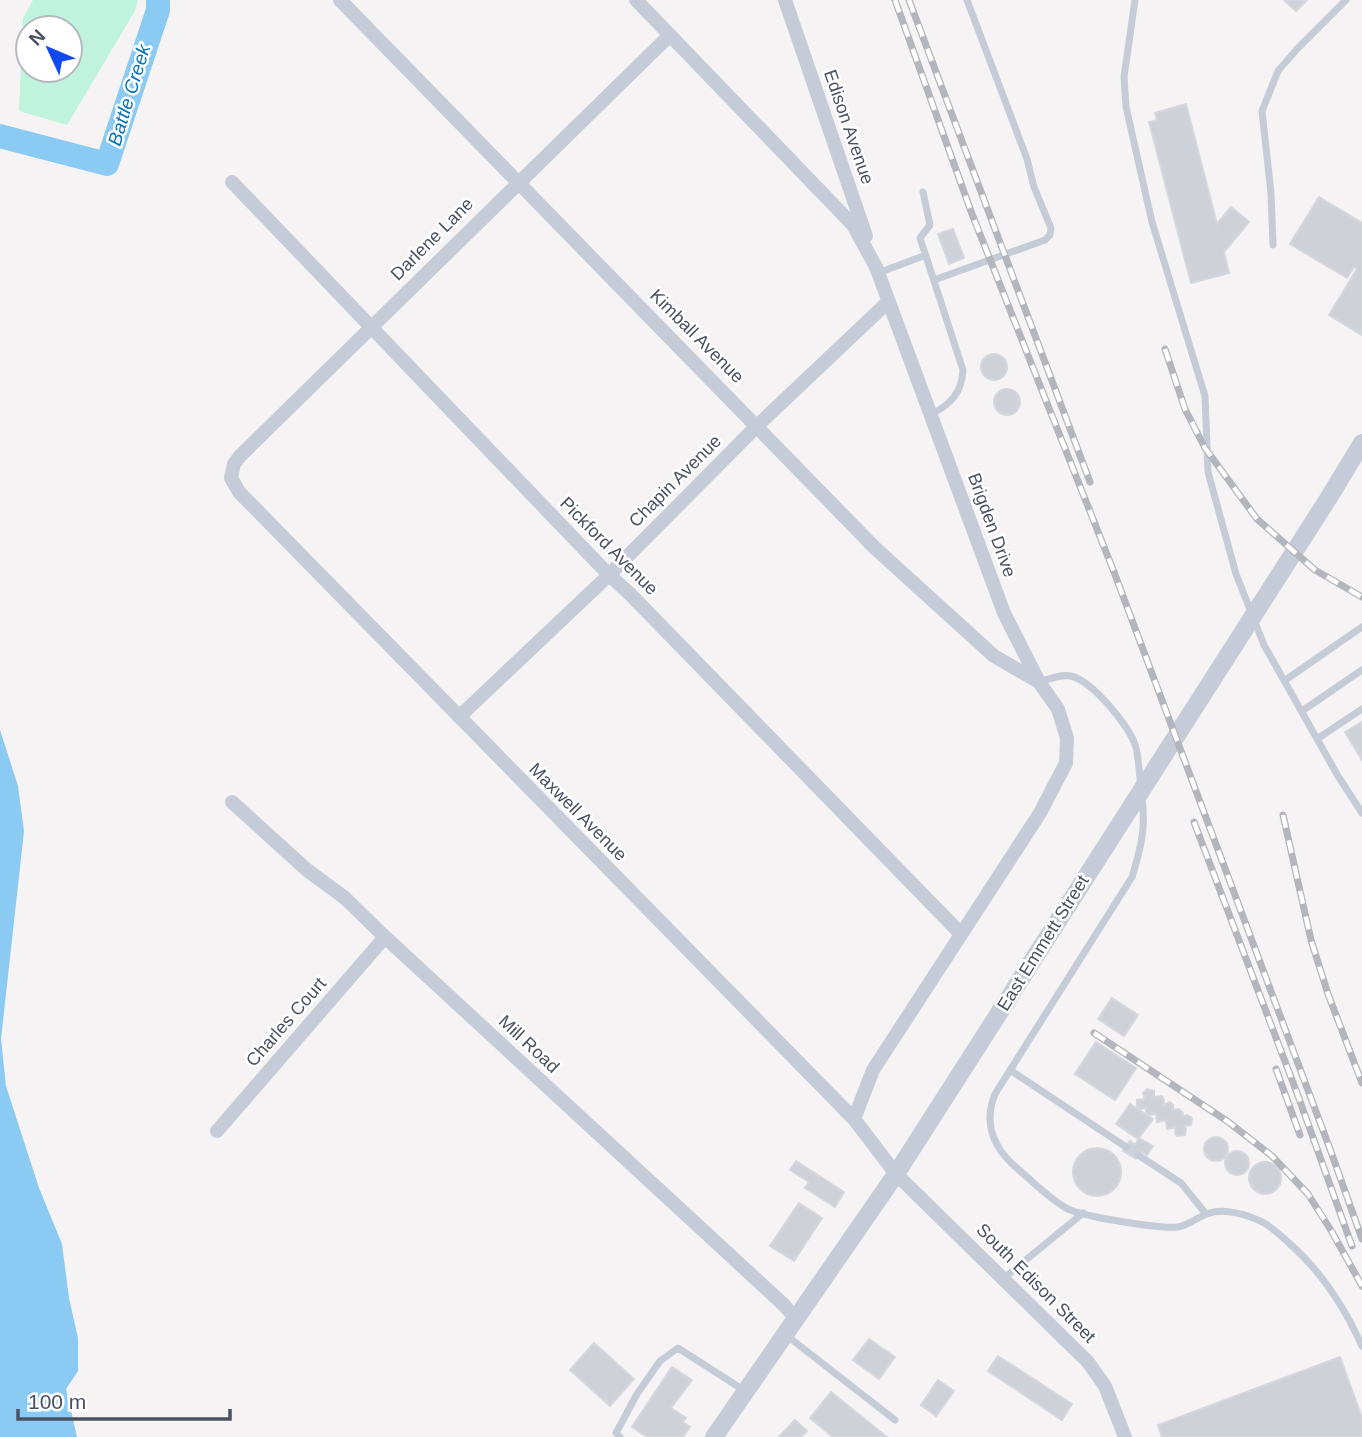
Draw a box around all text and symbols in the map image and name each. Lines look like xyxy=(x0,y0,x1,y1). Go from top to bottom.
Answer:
north arrow xyxy=(14,14,84,84)
text: N xyxy=(25,25,49,50)
water label: Battle Creek xyxy=(104,41,155,148)
street label: Edison Avenue xyxy=(820,67,878,187)
street label: Darlene Lane xyxy=(387,194,477,284)
street label: Kimball Avenue xyxy=(646,285,748,387)
street label: Chapin Avenue xyxy=(625,431,725,531)
street label: Brigden Drive xyxy=(964,470,1020,580)
street label: Pickford Avenue xyxy=(556,493,662,599)
street label: Maxwell Avenue xyxy=(525,759,631,865)
street label: East Emmett Street xyxy=(993,872,1093,1014)
street label: Charles Court xyxy=(242,974,330,1070)
street label: Mill Road xyxy=(495,1011,563,1077)
street label: South Edison Street xyxy=(972,1219,1100,1347)
scale bar xyxy=(18,1378,229,1422)
text: 100 m xyxy=(28,1390,86,1413)

